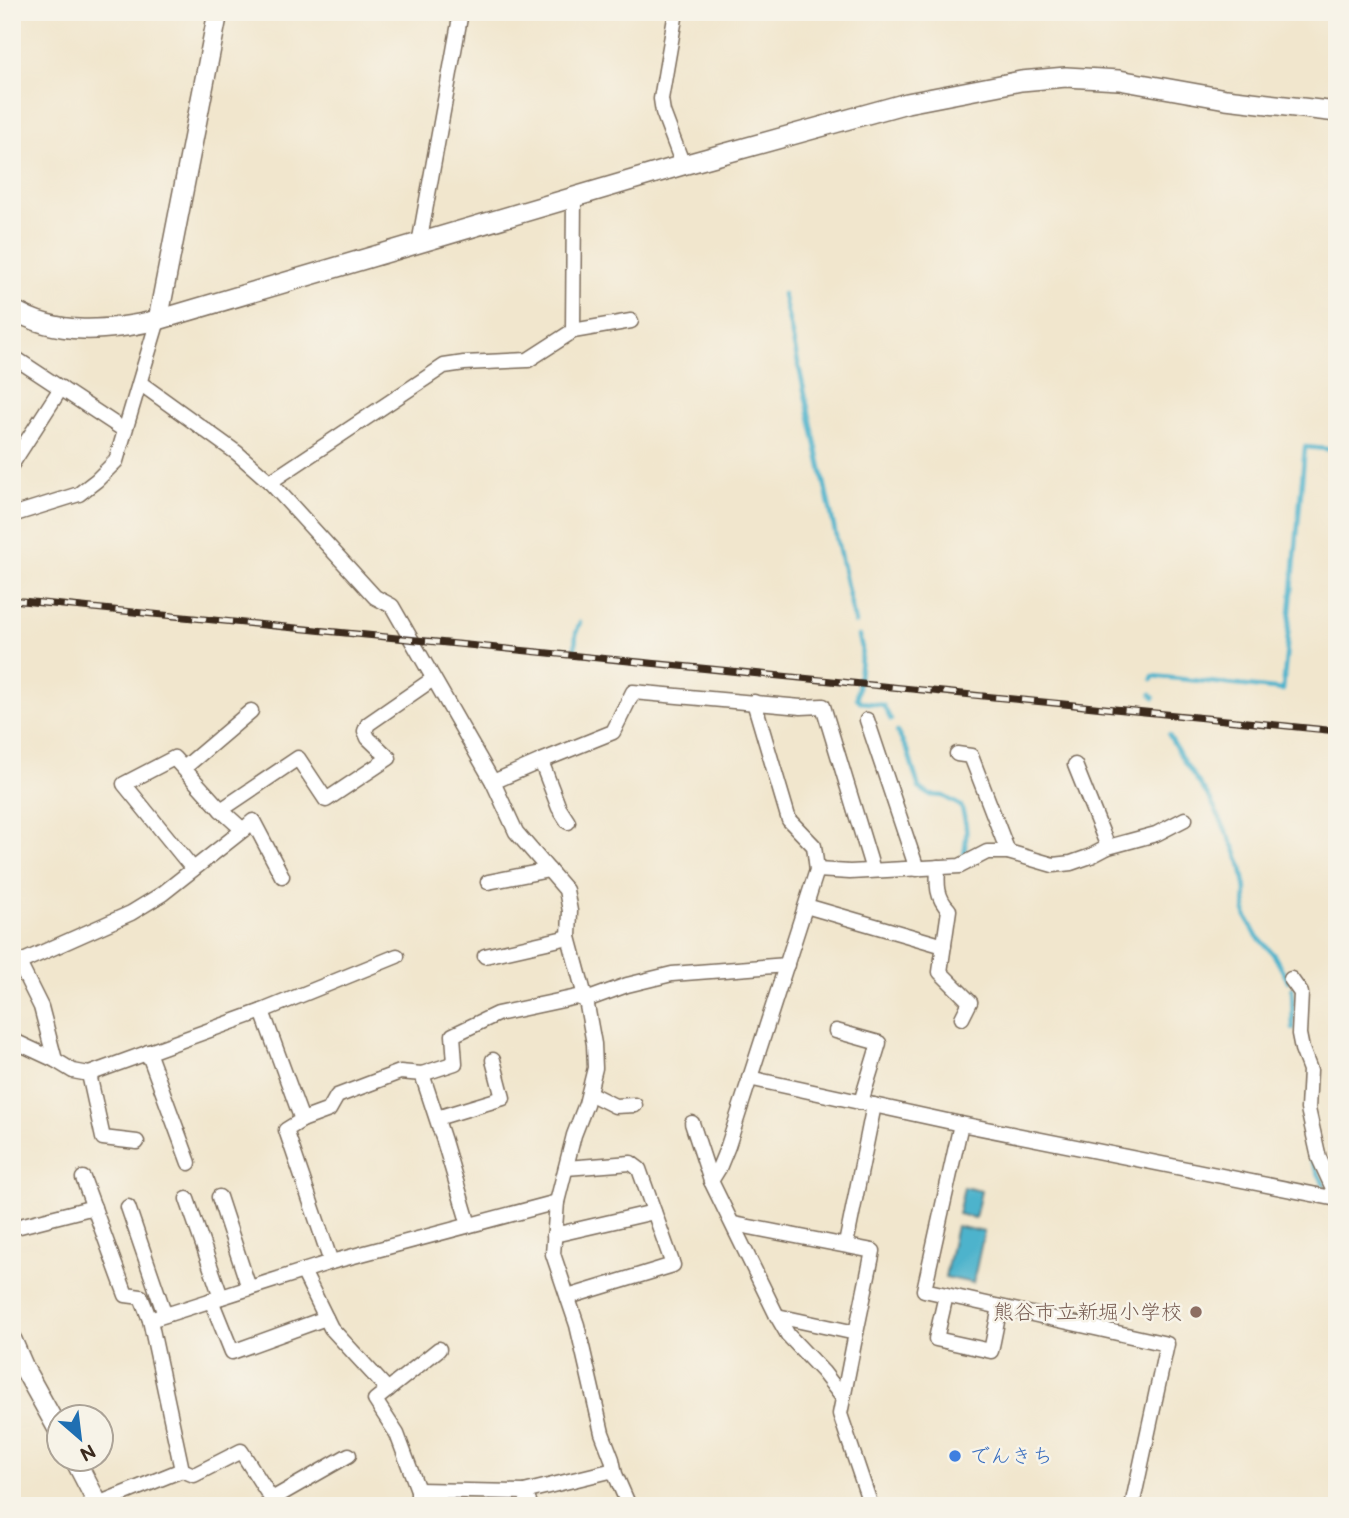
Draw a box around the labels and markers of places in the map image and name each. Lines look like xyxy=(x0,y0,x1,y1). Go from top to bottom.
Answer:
place label: 熊谷市立新堀小学校 xyxy=(993,1300,1182,1325)
marker: 熊谷市立新堀小学校 xyxy=(1188,1304,1204,1320)
place label: でんきち xyxy=(969,1444,1053,1469)
marker: でんきち xyxy=(947,1448,963,1464)

